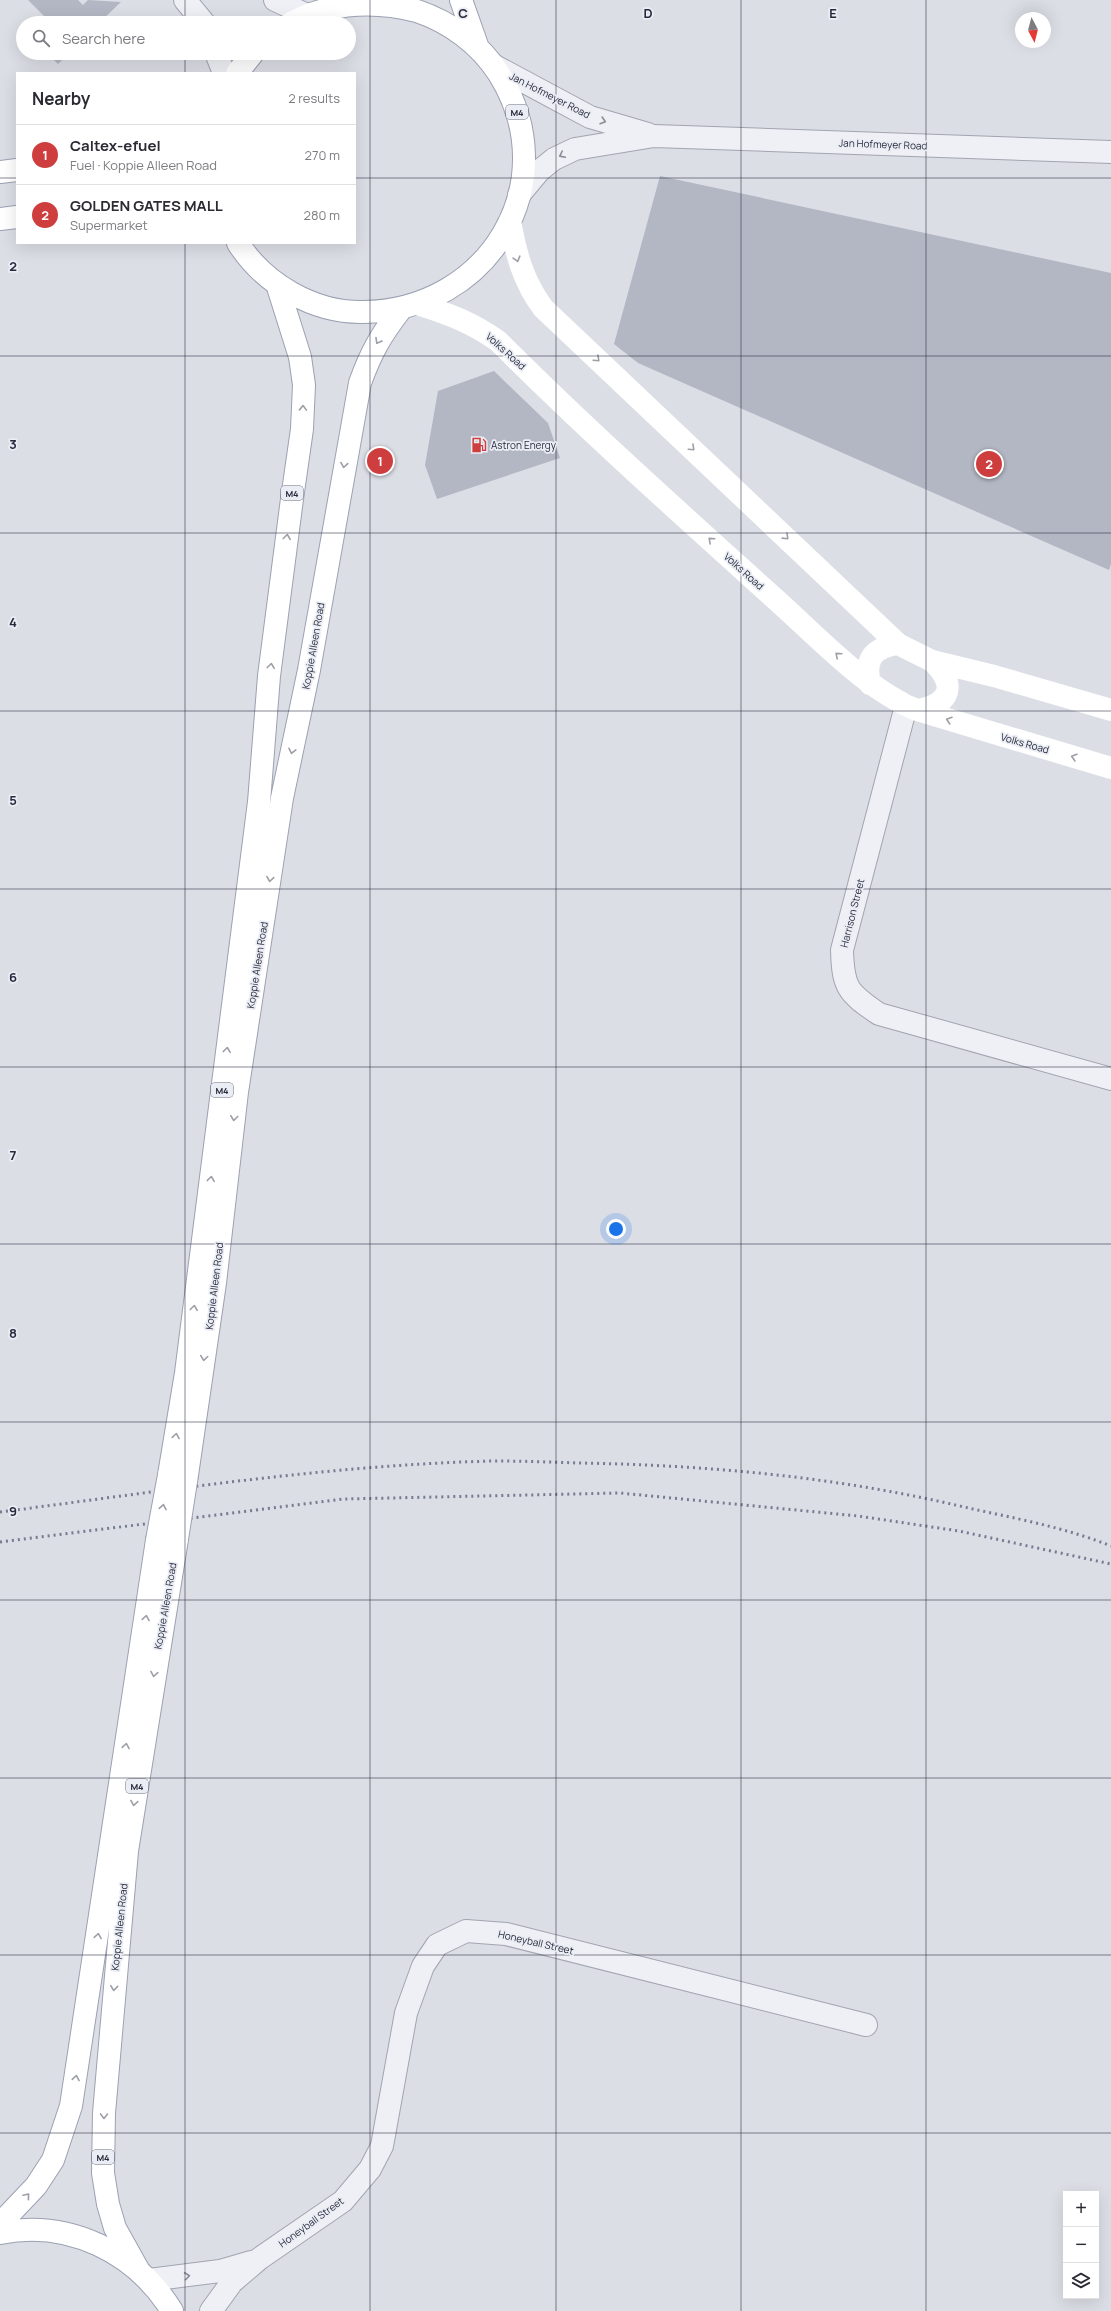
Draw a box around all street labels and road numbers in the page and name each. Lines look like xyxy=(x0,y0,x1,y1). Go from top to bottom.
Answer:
street label: Jan Hofmeyer Road xyxy=(507,69,593,121)
road number: M4 xyxy=(506,105,528,119)
street label: Jan Hofmeyer Road xyxy=(838,135,928,153)
street label: Volks Road xyxy=(483,329,529,373)
road number: M4 xyxy=(281,486,303,500)
street label: Volks Road xyxy=(721,549,767,593)
street label: Koppie Alleen Road xyxy=(298,602,328,690)
street label: Volks Road xyxy=(999,729,1051,757)
street label: Harrison Street xyxy=(837,877,867,949)
street label: Koppie Alleen Road xyxy=(243,921,271,1009)
road number: M4 xyxy=(211,1083,233,1097)
street label: Koppie Alleen Road xyxy=(202,1242,226,1330)
street label: Koppie Alleen Road xyxy=(150,1562,180,1650)
road number: M4 xyxy=(126,1779,148,1793)
street label: Koppie Alleen Road xyxy=(107,1883,131,1971)
street label: Honeyball Street xyxy=(497,1926,575,1958)
road number: M4 xyxy=(92,2150,114,2164)
street label: Honeyball Street xyxy=(276,2194,346,2250)

